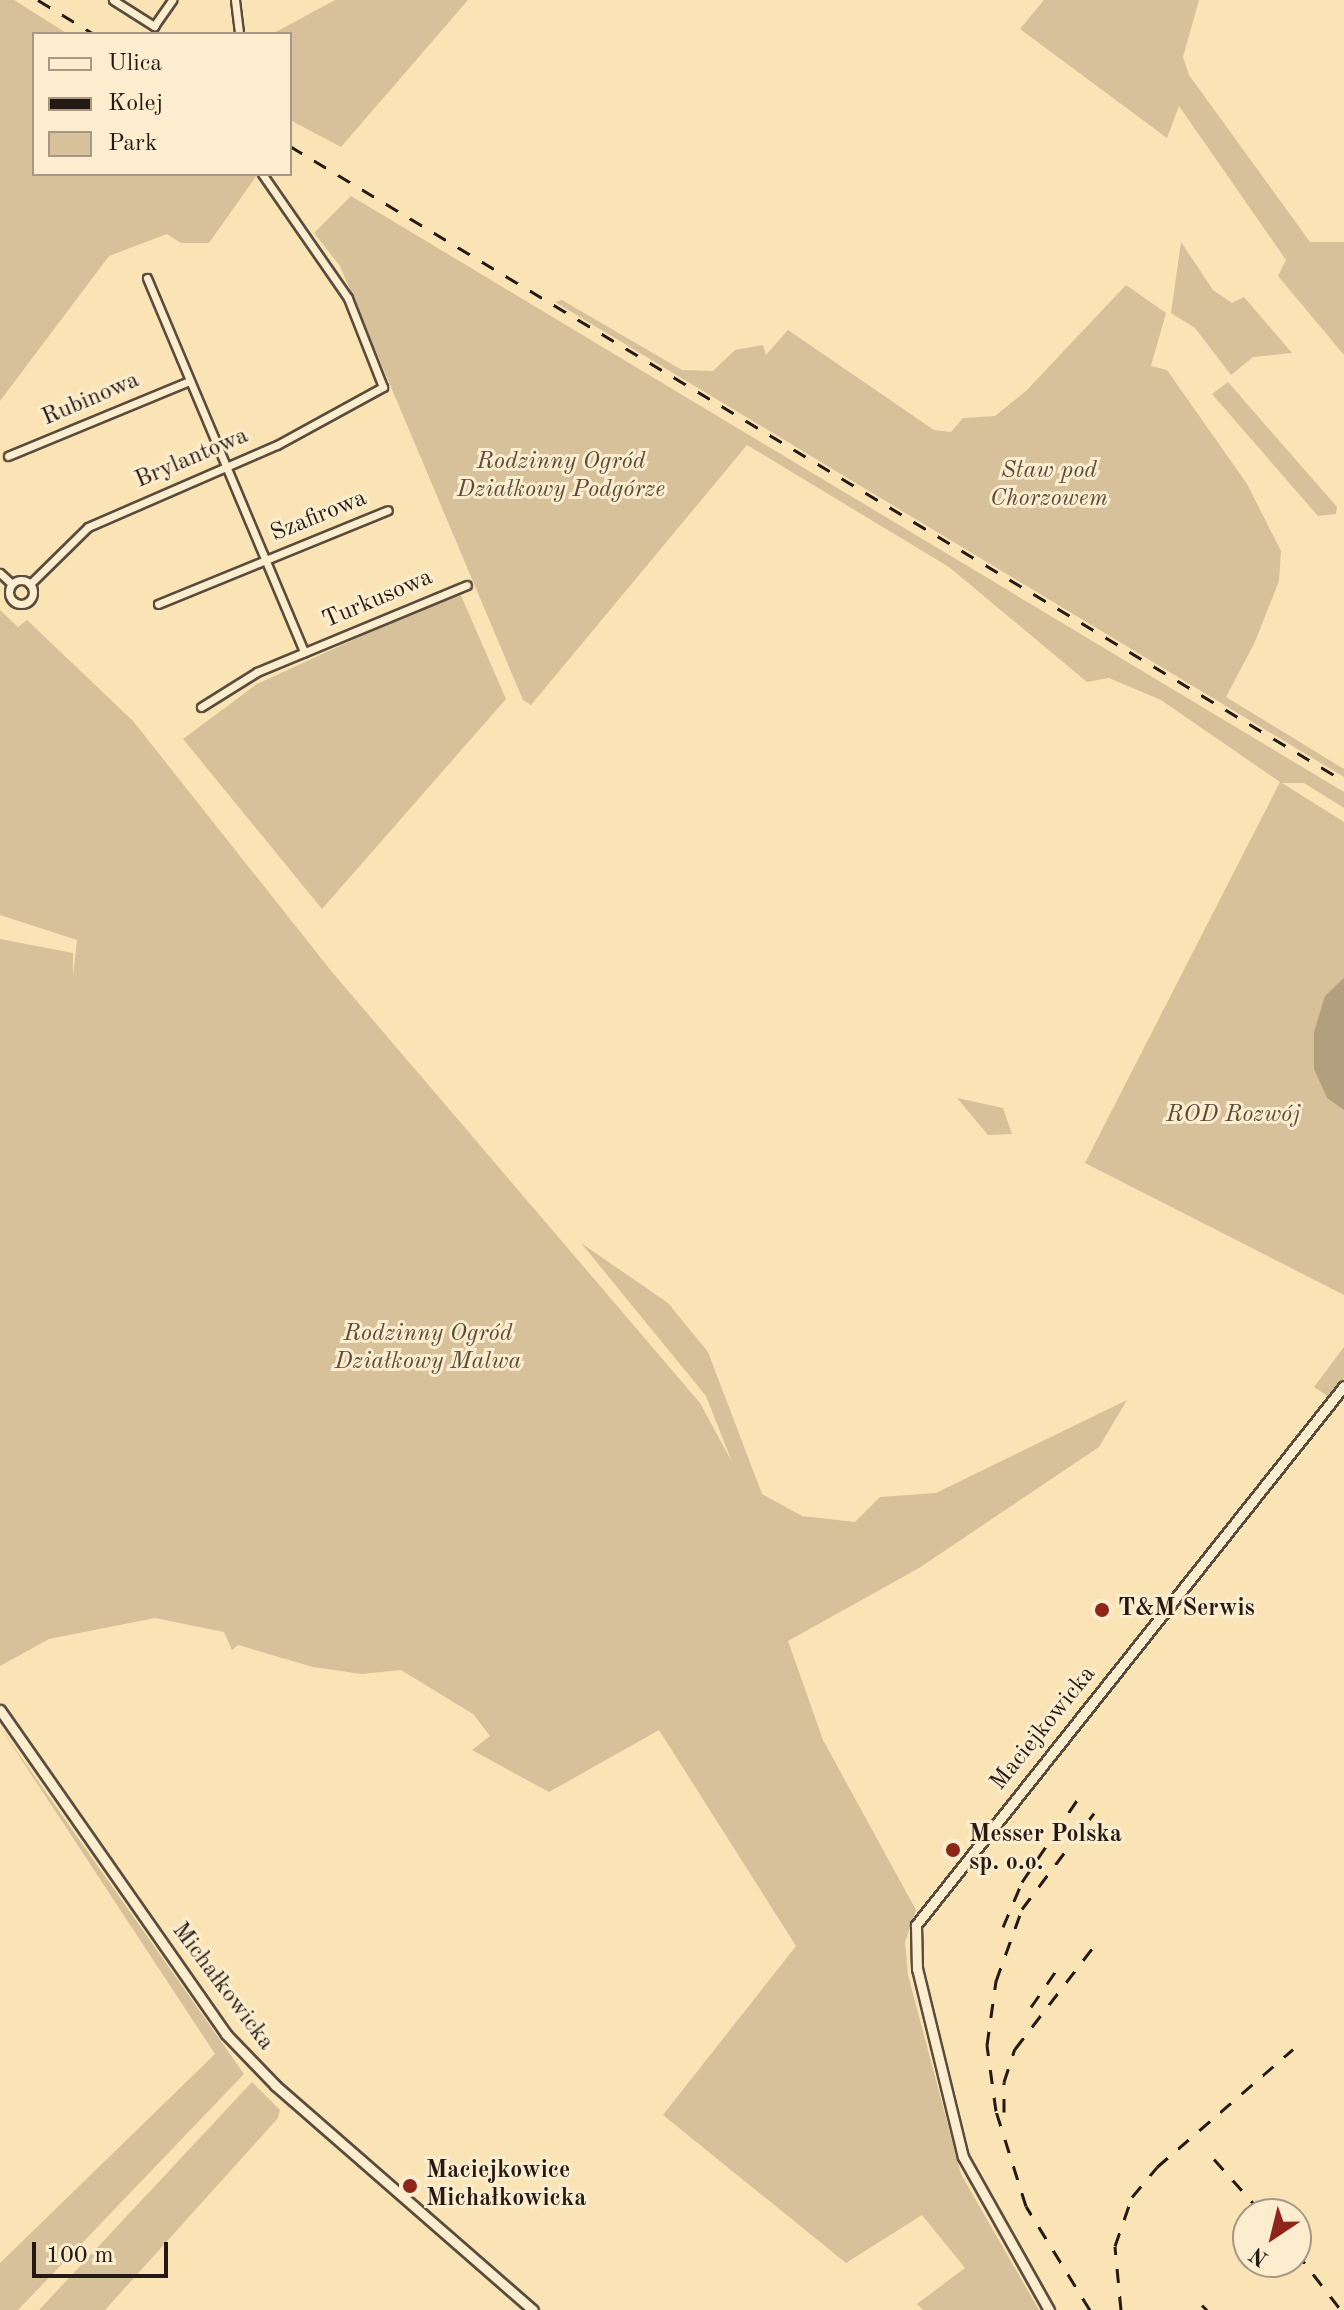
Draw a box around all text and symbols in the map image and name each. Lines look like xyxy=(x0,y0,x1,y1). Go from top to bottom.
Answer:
legend xyxy=(32,32,292,176)
text: Ulica xyxy=(108,52,162,76)
text: Kolej xyxy=(108,92,163,116)
text: Park xyxy=(108,132,157,156)
street label: Rubinowa xyxy=(38,367,144,433)
street label: Brylantowa xyxy=(131,422,253,496)
park label: Rodzinny Ogród Działkowy Podgórze xyxy=(457,449,665,505)
park label: Staw pod Chorzowem xyxy=(990,458,1108,514)
street label: Szafirowa xyxy=(267,485,371,549)
street label: Turkusowa xyxy=(319,564,437,636)
park label: ROD Rozwój xyxy=(1166,1102,1300,1130)
park label: Rodzinny Ogród Działkowy Malwa xyxy=(335,1321,521,1377)
place label: T&M Serwis xyxy=(1118,1596,1255,1624)
marker: T&M Serwis xyxy=(1093,1601,1111,1619)
street label: Maciejkowicka xyxy=(985,1661,1103,1797)
place label: Messer Polska sp. o.o. xyxy=(969,1822,1122,1878)
marker: Messer Polska sp. o.o. xyxy=(944,1841,962,1859)
street label: Michałkowicka xyxy=(165,1917,279,2057)
place label: Maciejkowice Michałkowicka xyxy=(426,2158,586,2214)
marker: Maciejkowice Michałkowicka xyxy=(401,2177,419,2195)
north arrow xyxy=(1232,2198,1312,2278)
scale bar xyxy=(36,2226,172,2276)
text: N xyxy=(1246,2242,1273,2270)
text: 100 m xyxy=(46,2244,114,2268)

